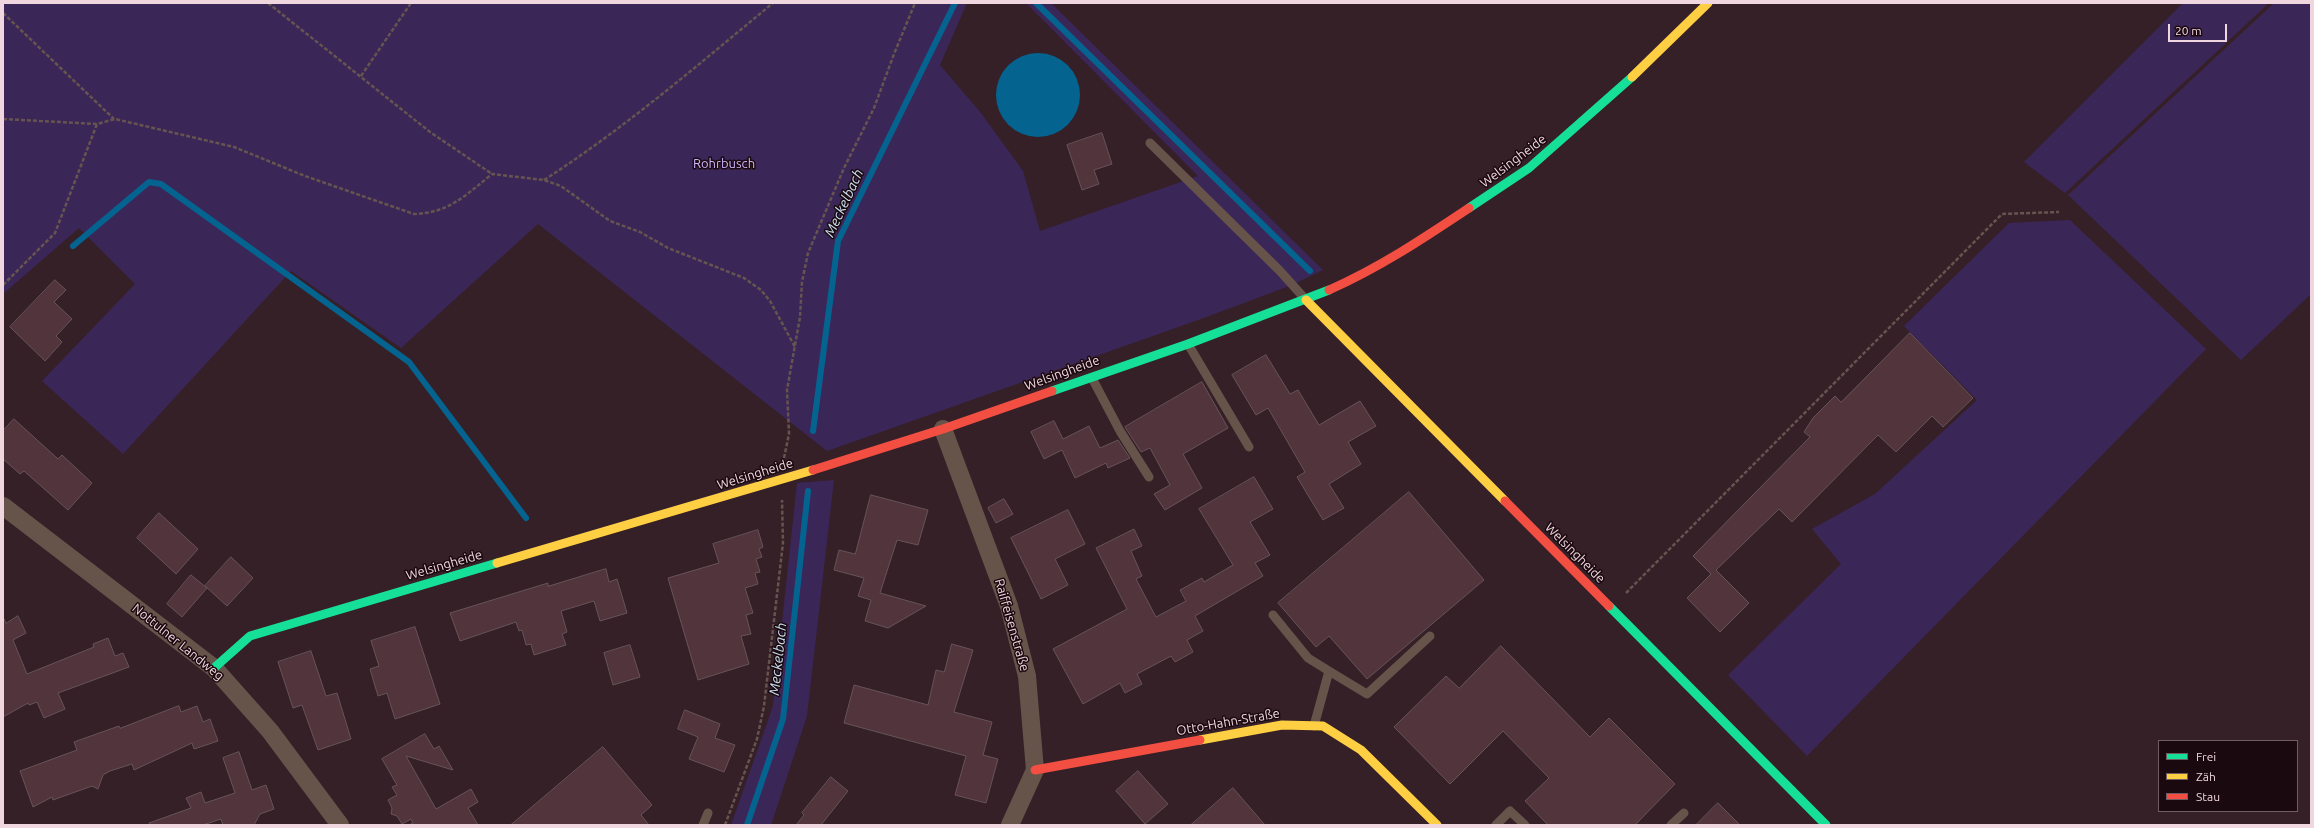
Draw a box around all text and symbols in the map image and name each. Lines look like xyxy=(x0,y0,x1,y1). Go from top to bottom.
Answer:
scale bar xyxy=(2170,16,2229,42)
text: 20 m xyxy=(2175,24,2202,37)
street label: Welsingheide xyxy=(1477,131,1549,191)
park label: Rohrbusch xyxy=(693,156,755,172)
water label: Meckelbach xyxy=(821,166,867,240)
street label: Welsingheide xyxy=(1022,352,1102,394)
street label: Welsingheide xyxy=(715,455,795,493)
street label: Welsingheide xyxy=(1542,520,1608,586)
street label: Welsingheide xyxy=(404,547,484,583)
street label: Raiffeisenstraße xyxy=(991,577,1033,673)
street label: Nottulner Landweg xyxy=(129,600,227,684)
water label: Meckelbach xyxy=(766,622,790,696)
street label: Otto-Hahn-Straße xyxy=(1175,705,1281,739)
legend xyxy=(2158,740,2298,812)
text: Frei xyxy=(2196,750,2216,763)
text: Zäh xyxy=(2196,770,2216,783)
text: Stau xyxy=(2196,790,2220,803)

